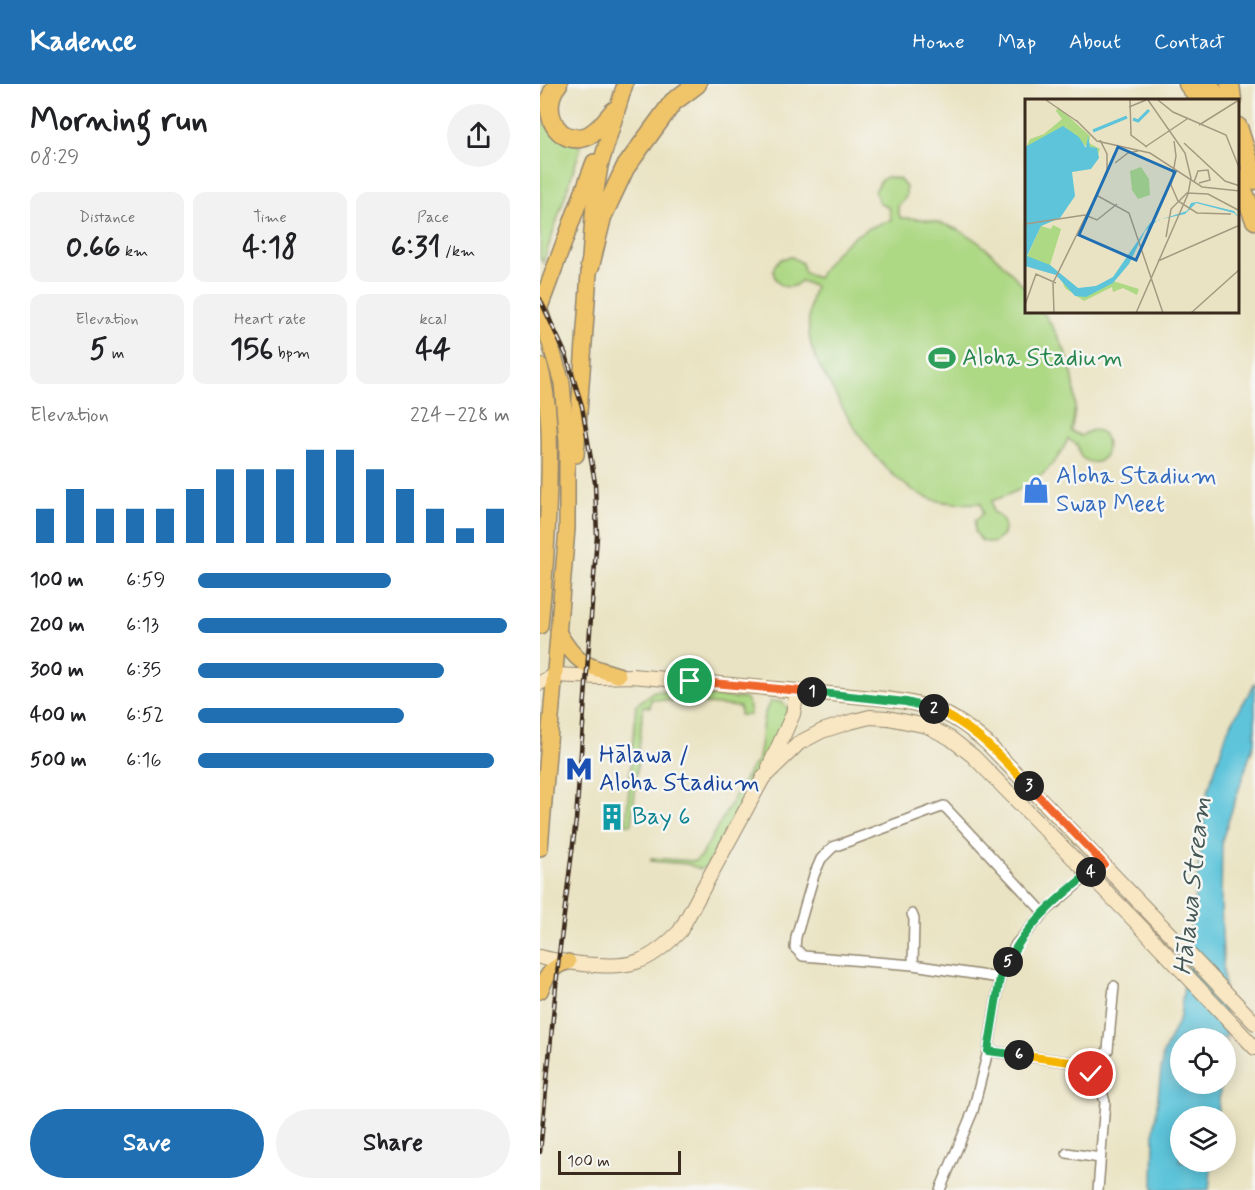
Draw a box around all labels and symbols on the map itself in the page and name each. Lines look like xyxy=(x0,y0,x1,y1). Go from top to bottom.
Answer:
inset map xyxy=(1025,99,1240,314)
sports icon: Aloha Stadium xyxy=(927,343,957,373)
place label: Aloha Stadium xyxy=(962,343,1123,374)
place label: Aloha Stadium Swap Meet xyxy=(1056,461,1217,520)
shop icon: Aloha Stadium Swap Meet xyxy=(1021,475,1051,505)
pin xyxy=(664,655,715,706)
pin: 1 xyxy=(797,677,827,707)
pin: 2 xyxy=(919,694,949,724)
place label: Hālawa / Aloha Stadium xyxy=(599,740,760,799)
metro station icon: Hālawa / Aloha Stadium xyxy=(564,754,594,784)
pin: 3 xyxy=(1014,771,1044,801)
water label: Hālawa Stream xyxy=(1167,795,1219,977)
building icon: Bay 6 xyxy=(597,802,627,832)
place label: Bay 6 xyxy=(632,802,691,833)
pin: 4 xyxy=(1076,857,1106,887)
pin: 5 xyxy=(993,947,1023,977)
pin: 6 xyxy=(1004,1040,1034,1070)
pin xyxy=(1065,1048,1116,1099)
scale bar xyxy=(558,1148,681,1176)

